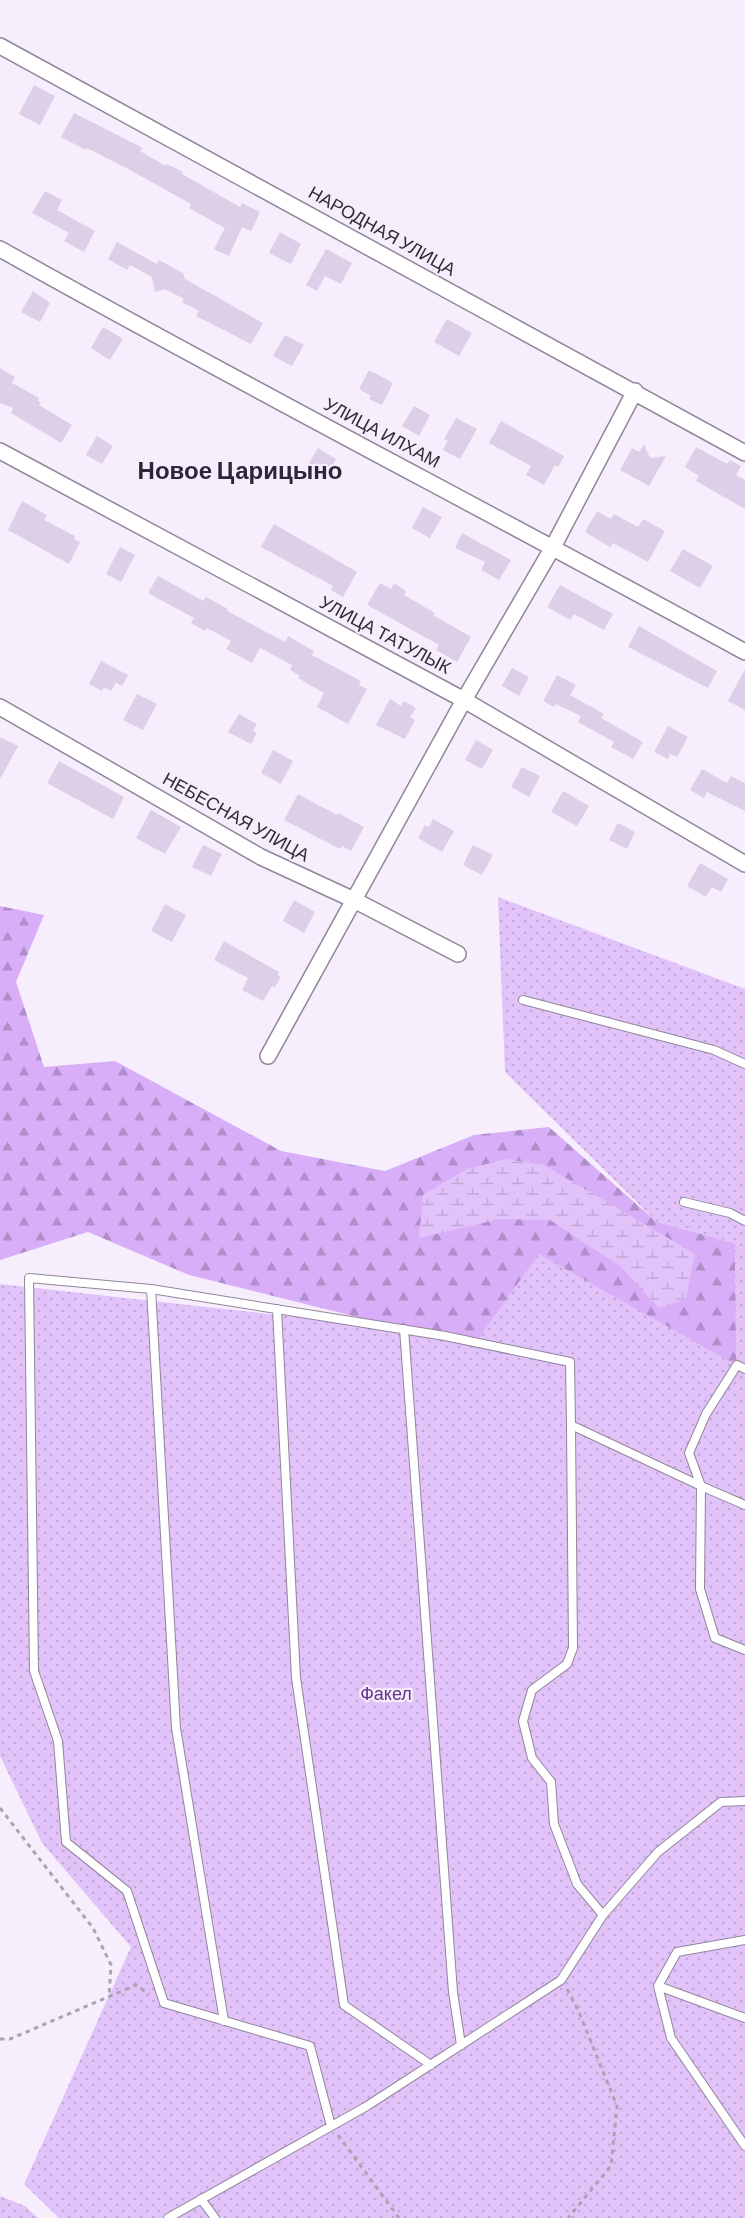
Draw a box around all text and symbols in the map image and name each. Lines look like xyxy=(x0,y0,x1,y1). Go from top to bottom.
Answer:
street label: НАРОДНАЯ УЛИЦА xyxy=(305,181,460,280)
street label: УЛИЦА ИЛХАМ xyxy=(321,392,444,472)
district label: Новое Царицыно xyxy=(138,455,342,484)
street label: УЛИЦА ТАТУЛЫК xyxy=(316,590,455,678)
street label: НЕБЕСНАЯ УЛИЦА xyxy=(159,767,314,866)
park label: Факел xyxy=(360,1682,412,1704)

